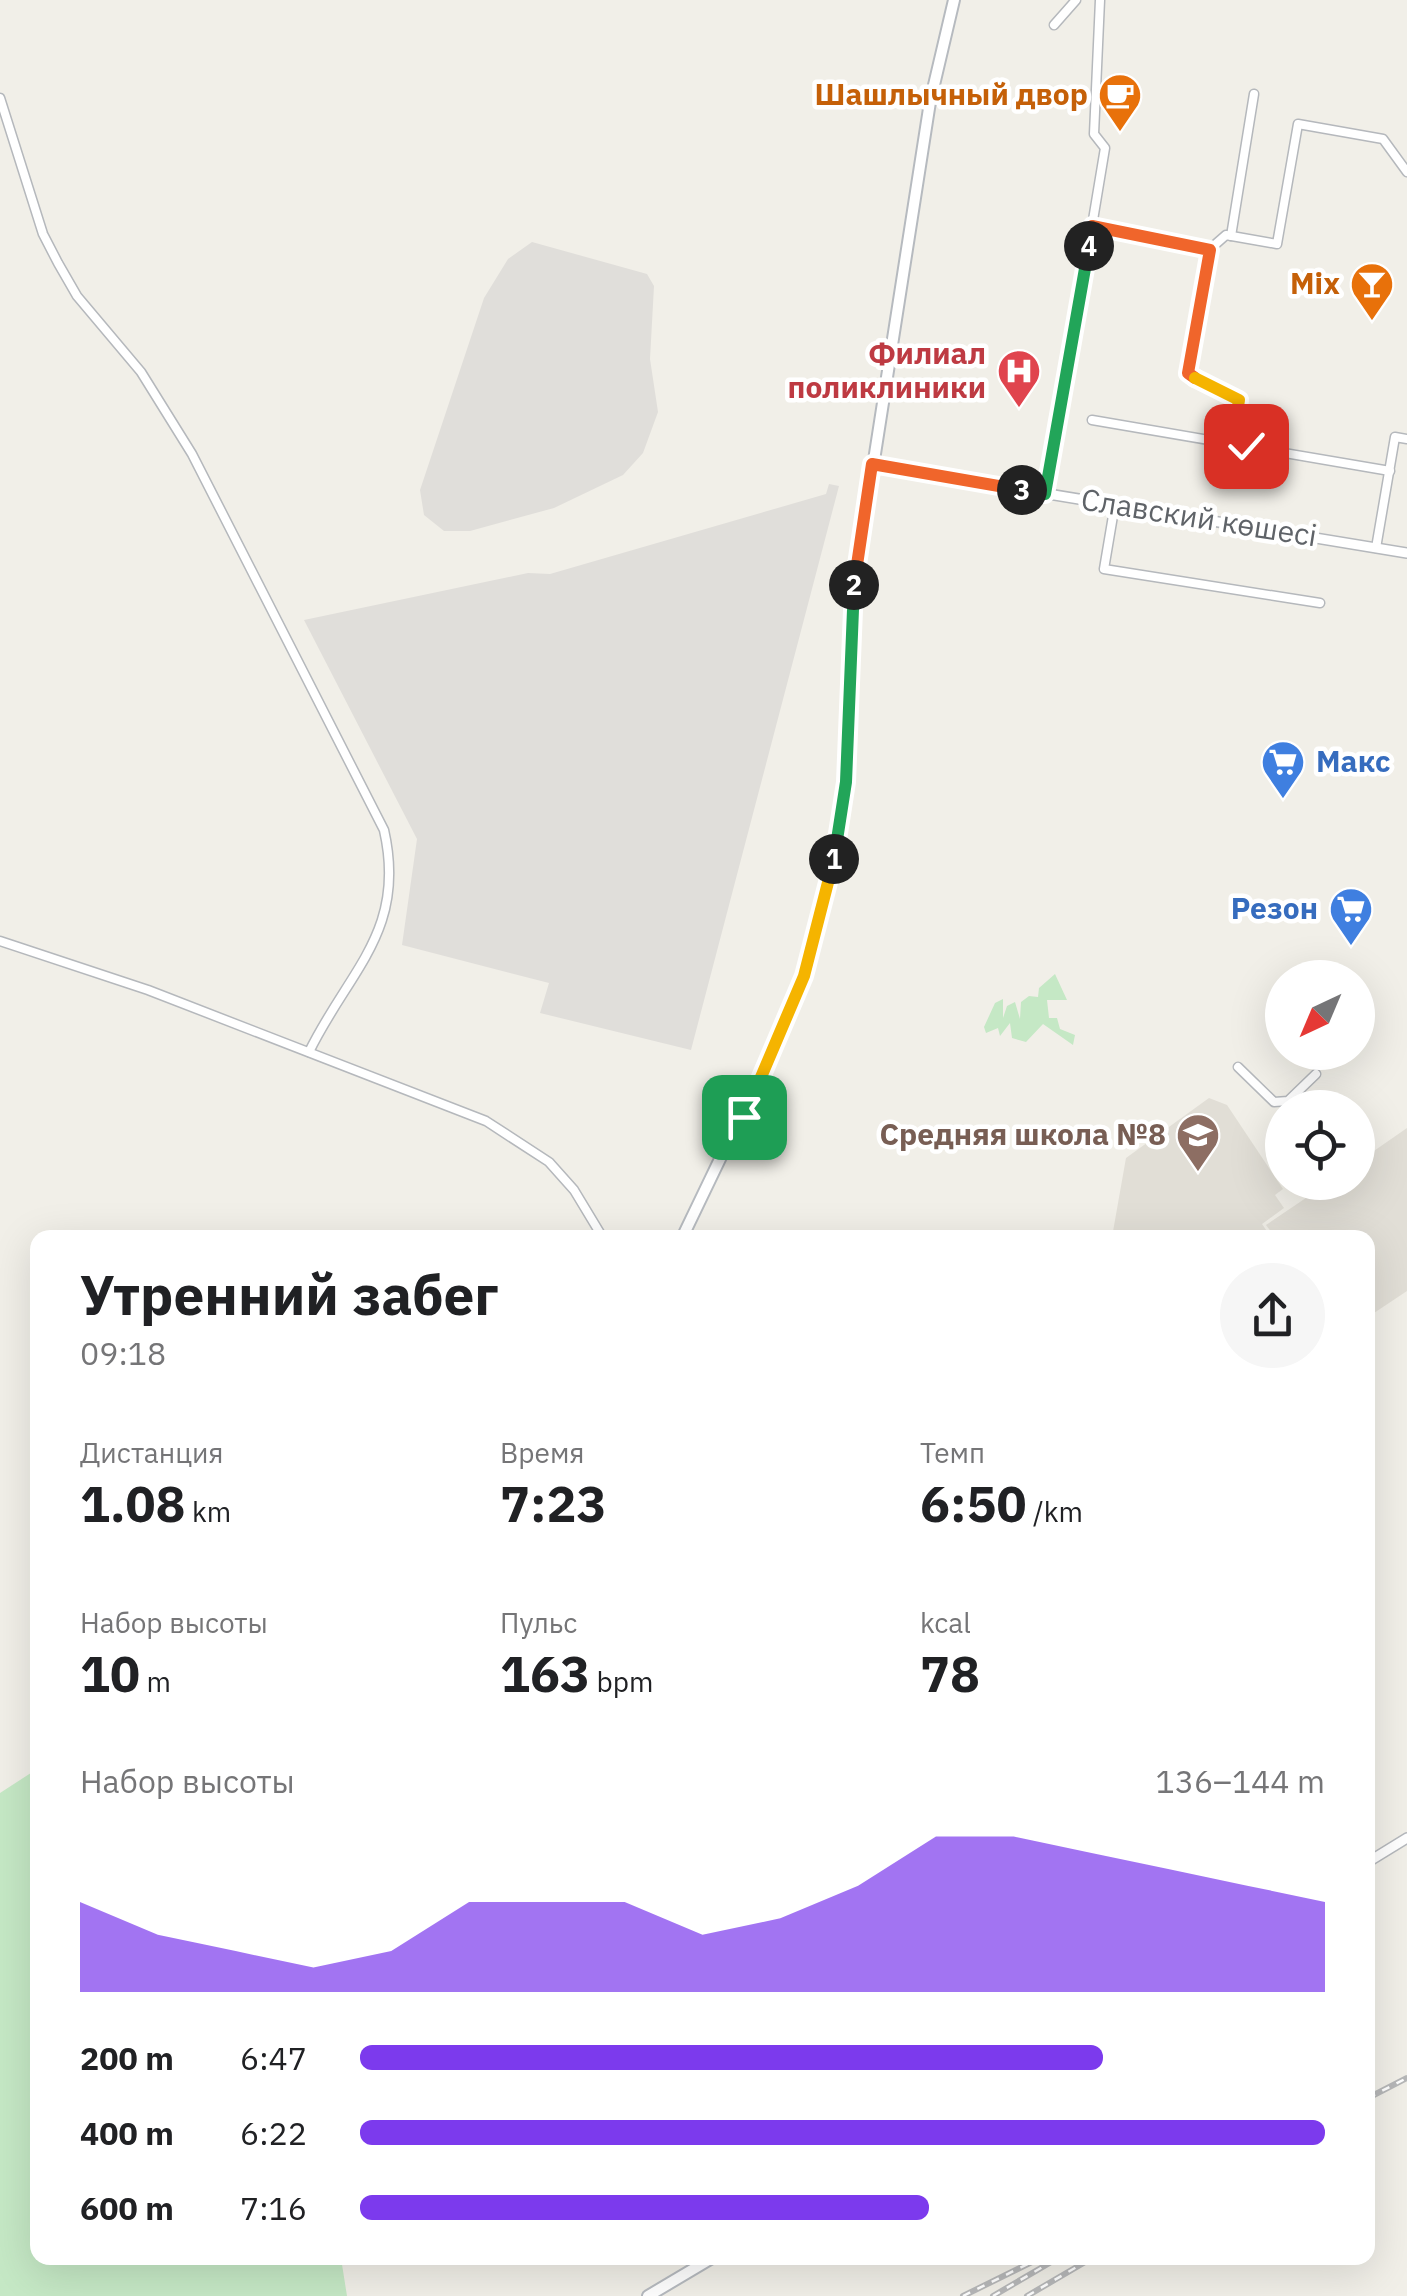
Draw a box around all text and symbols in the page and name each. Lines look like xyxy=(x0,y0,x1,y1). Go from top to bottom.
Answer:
cafe icon: Шашлычный двор xyxy=(1097,72,1143,133)
place label: Шашлычный двор xyxy=(815,74,1088,113)
pin: 4 xyxy=(1064,221,1114,271)
text: 4 xyxy=(1081,227,1097,264)
bar icon: Mix xyxy=(1349,261,1395,322)
place label: Mix xyxy=(1290,263,1340,302)
place label: Филиал поликлиники xyxy=(787,333,986,406)
hospital icon: Филиал поликлиники xyxy=(996,348,1042,409)
pin xyxy=(1204,404,1289,489)
icon: check xyxy=(1219,419,1274,474)
pin: 3 xyxy=(997,465,1047,515)
text: 3 xyxy=(1014,471,1030,508)
street label: Славский көшесі xyxy=(1079,479,1320,554)
pin: 2 xyxy=(829,560,879,610)
text: 2 xyxy=(846,566,862,603)
supermarket icon: Макс xyxy=(1260,739,1306,800)
place label: Макс xyxy=(1316,741,1391,780)
pin: 1 xyxy=(809,834,859,884)
text: 1 xyxy=(826,840,842,877)
supermarket icon: Резон xyxy=(1328,886,1374,947)
place label: Резон xyxy=(1231,888,1318,927)
north arrow xyxy=(1265,960,1375,1070)
map controls xyxy=(1265,960,1375,1200)
pin xyxy=(702,1075,787,1160)
icon: arrive xyxy=(717,1090,772,1145)
button: locate xyxy=(1265,1090,1375,1200)
school or university icon: Средняя школа №8 xyxy=(1175,1112,1221,1173)
place label: Средняя школа №8 xyxy=(879,1114,1166,1153)
text: Утренний забег xyxy=(80,1259,499,1330)
button: share xyxy=(1220,1263,1325,1368)
text: 09:18 xyxy=(80,1332,166,1374)
text: Дистанция xyxy=(80,1434,224,1471)
text: Время xyxy=(500,1434,584,1471)
text: Темп xyxy=(920,1434,985,1471)
text: 1.08 xyxy=(80,1471,186,1536)
text: 7:23 xyxy=(500,1471,607,1536)
text: 6:50 xyxy=(920,1471,1027,1536)
text: km xyxy=(186,1493,231,1530)
text: /km xyxy=(1027,1493,1083,1530)
text: Набор высоты xyxy=(80,1604,268,1641)
text: Пульс xyxy=(500,1604,577,1641)
text: kcal xyxy=(920,1604,971,1641)
text: 10 xyxy=(80,1641,140,1706)
text: 163 xyxy=(500,1641,590,1706)
text: 78 xyxy=(920,1641,980,1706)
text: m xyxy=(140,1663,171,1700)
text: bpm xyxy=(590,1663,654,1700)
text: Набор высоты xyxy=(80,1760,295,1802)
text: 136–144 m xyxy=(1155,1760,1325,1802)
text: 200 m xyxy=(80,2037,174,2079)
text: 6:47 xyxy=(240,2037,307,2079)
text: 400 m xyxy=(80,2112,174,2154)
text: 6:22 xyxy=(240,2112,307,2154)
text: 600 m xyxy=(80,2187,174,2229)
text: 7:16 xyxy=(240,2187,307,2229)

